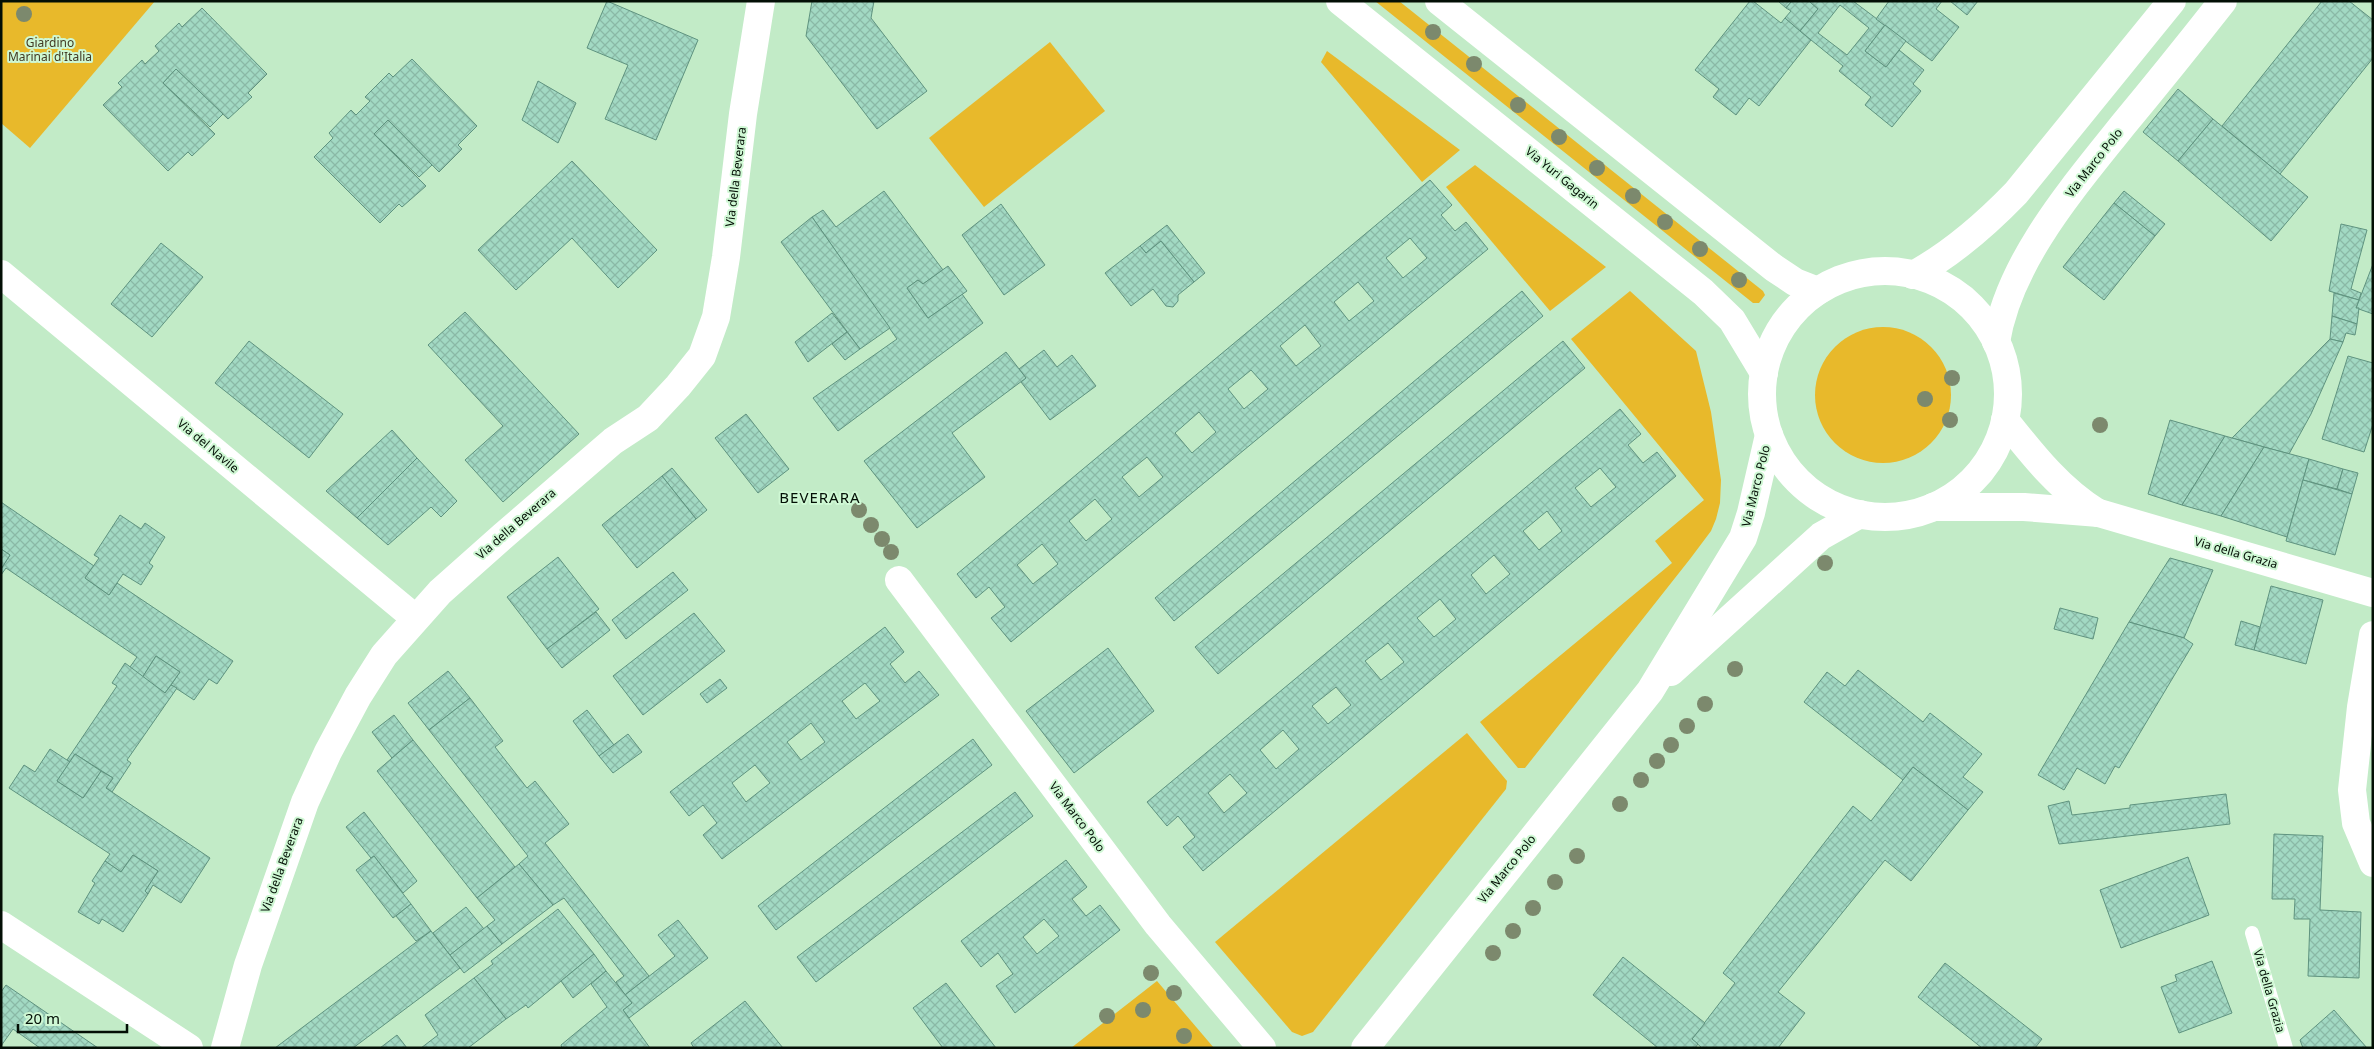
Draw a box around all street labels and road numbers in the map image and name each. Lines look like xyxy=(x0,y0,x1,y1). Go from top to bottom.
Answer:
street label: Via Marco Polo xyxy=(2061,125,2126,201)
street label: Via della Beverara xyxy=(721,126,750,228)
street label: Via Yuri Gagarin xyxy=(1522,143,1603,213)
street label: Via del Navile xyxy=(174,415,243,477)
street label: Via Marco Polo xyxy=(1737,443,1774,528)
street label: Via della Beverara xyxy=(472,484,559,563)
street label: Via della Grazia xyxy=(2192,532,2280,573)
street label: Via Marco Polo xyxy=(1045,778,1109,855)
street label: Via della Beverara xyxy=(256,815,307,915)
street label: Via Marco Polo xyxy=(1474,831,1539,906)
street label: Via della Grazia xyxy=(2249,947,2290,1035)

